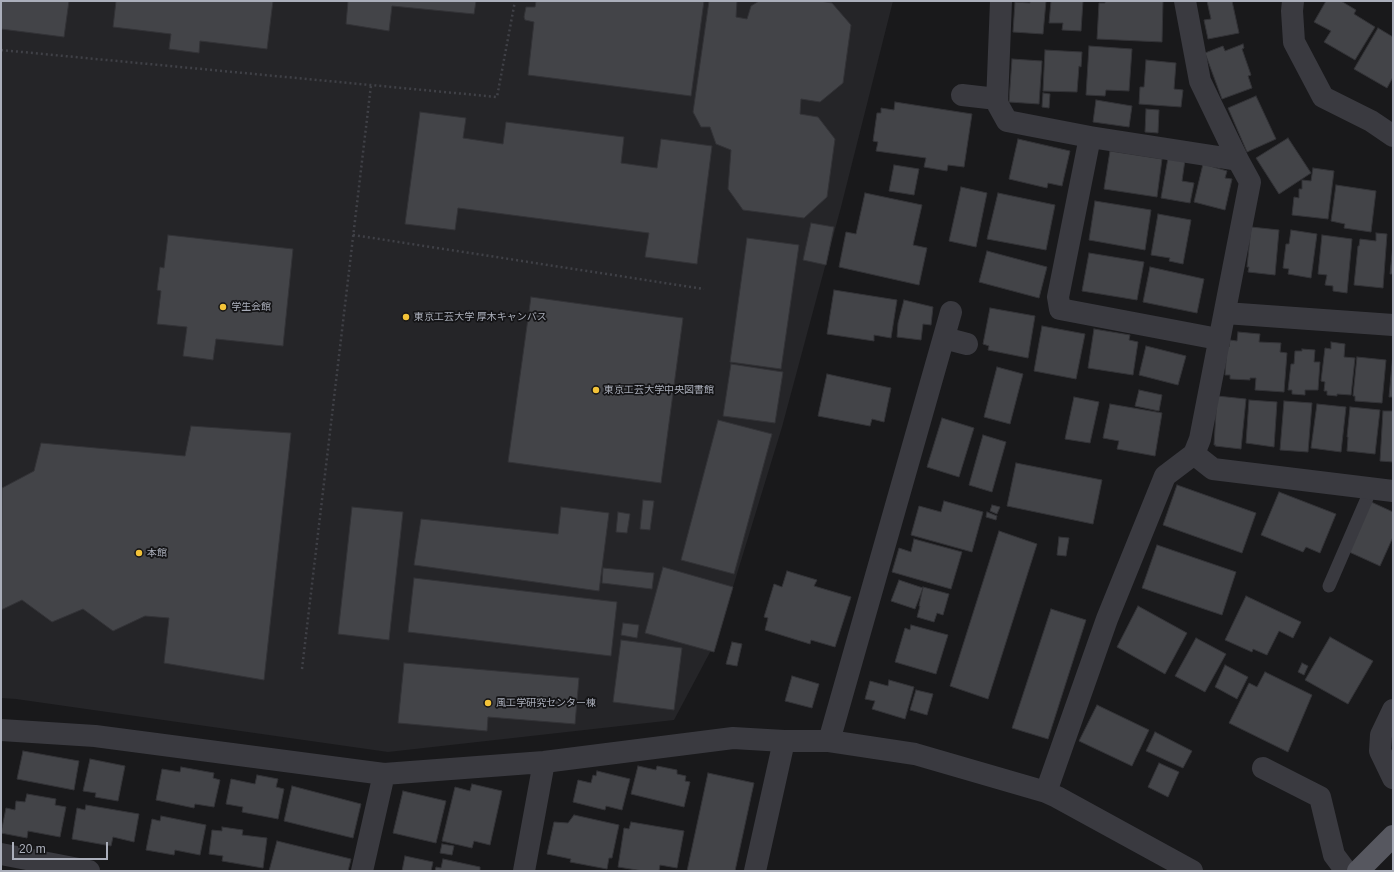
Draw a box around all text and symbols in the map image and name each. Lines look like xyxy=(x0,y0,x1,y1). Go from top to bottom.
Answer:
place label: 学生会館 xyxy=(231,301,271,313)
marker: 学生会館 xyxy=(218,302,228,312)
place label: 東京工芸大学 厚木キャンパス xyxy=(414,311,547,323)
marker: 東京工芸大学 厚木キャンパス xyxy=(401,312,411,322)
place label: 東京工芸大学中央図書館 xyxy=(604,384,714,396)
marker: 東京工芸大学中央図書館 xyxy=(591,385,601,395)
place label: 本館 xyxy=(147,547,167,559)
marker: 本館 xyxy=(134,548,144,558)
place label: 風工学研究センター棟 xyxy=(496,697,596,709)
marker: 風工学研究センター棟 xyxy=(483,698,493,708)
scale bar xyxy=(14,834,110,860)
text: 20 m xyxy=(19,842,46,856)

